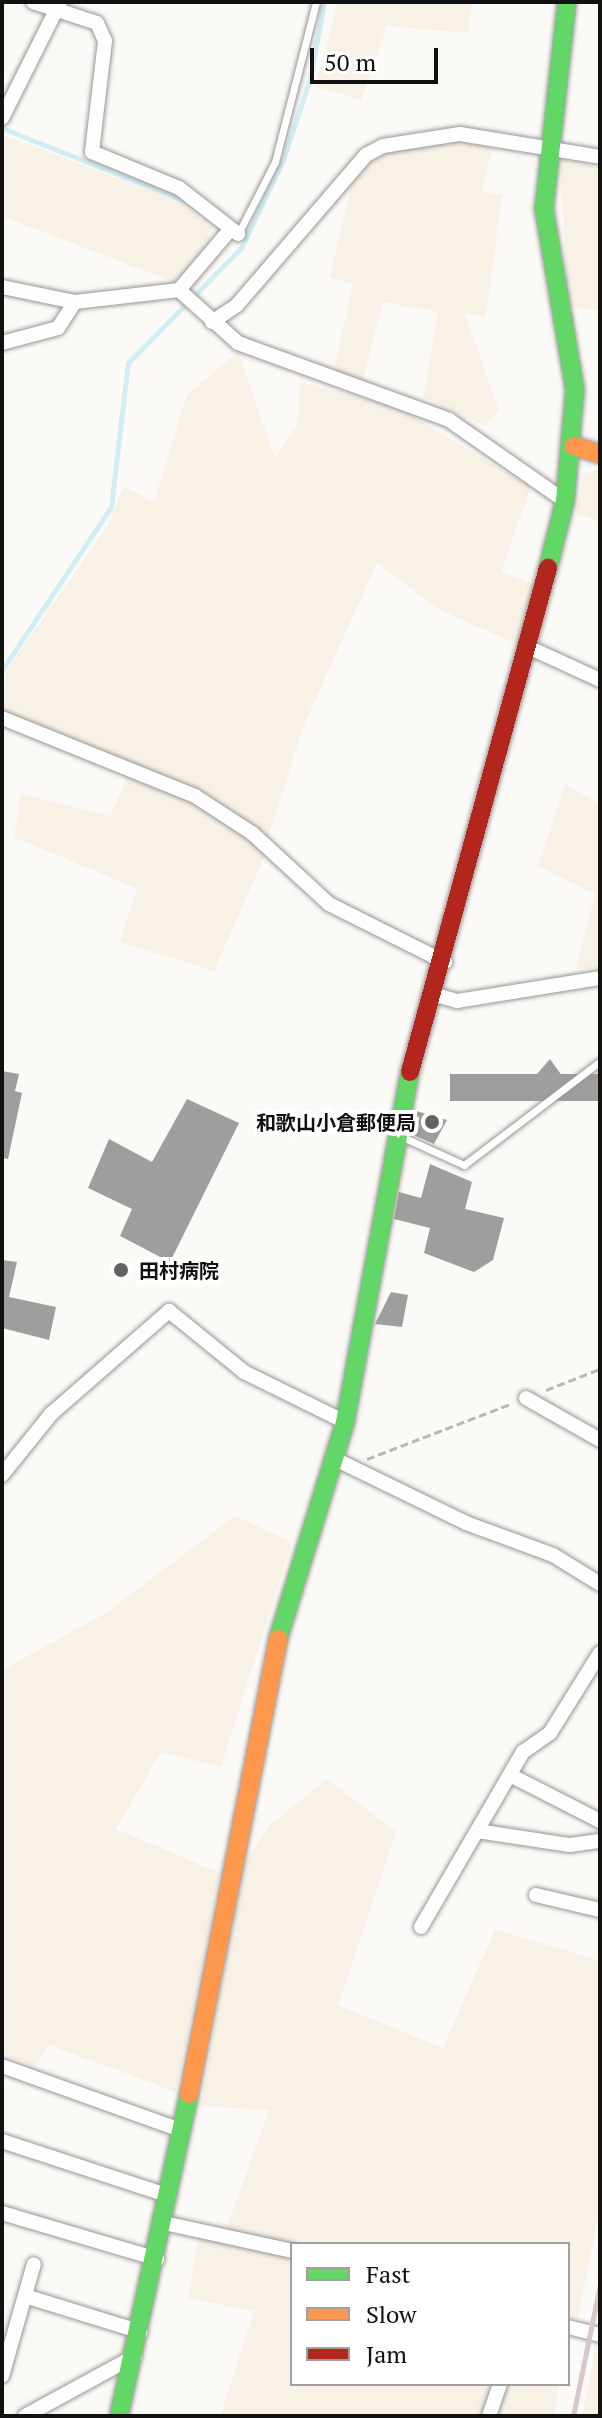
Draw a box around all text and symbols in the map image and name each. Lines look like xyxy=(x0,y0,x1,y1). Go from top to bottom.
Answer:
scale bar xyxy=(314,32,442,82)
text: 50 m xyxy=(324,46,376,78)
place label: 和歌山小倉郵便局 xyxy=(256,1110,416,1134)
marker: 和歌山小倉郵便局 xyxy=(423,1113,441,1131)
place label: 田村病院 xyxy=(139,1258,219,1282)
marker: 田村病院 xyxy=(110,1259,132,1281)
legend xyxy=(290,2242,570,2386)
text: Fast xyxy=(366,2258,410,2290)
text: Slow xyxy=(366,2298,417,2330)
text: Jam xyxy=(366,2338,407,2370)

